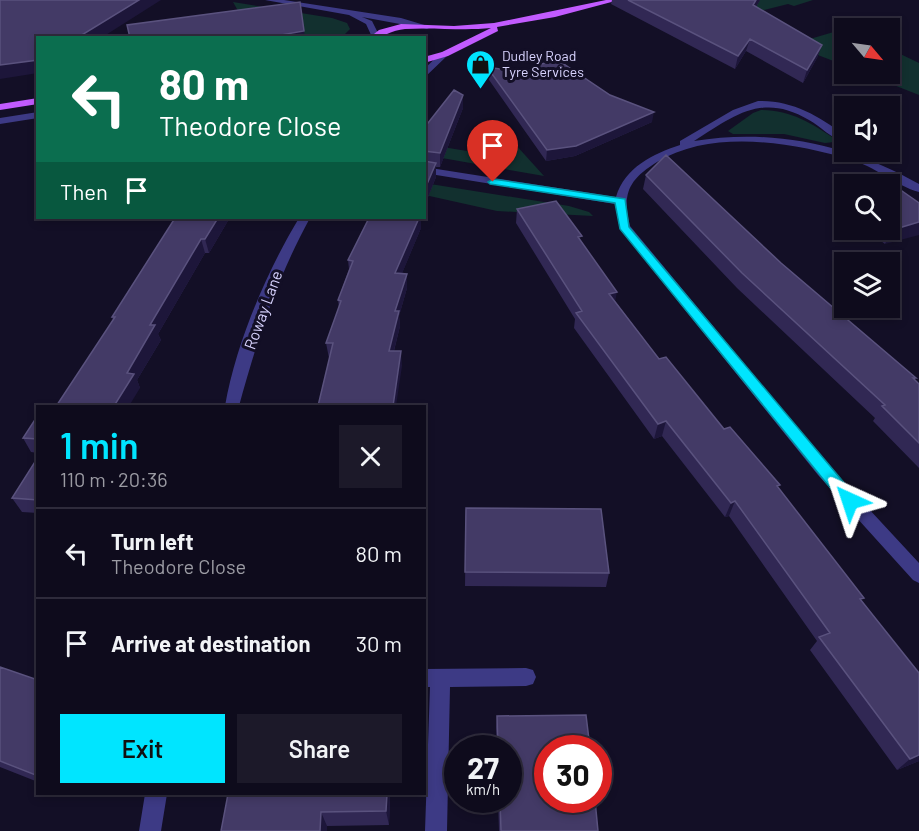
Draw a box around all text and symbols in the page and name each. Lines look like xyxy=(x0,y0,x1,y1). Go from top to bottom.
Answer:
north arrow xyxy=(834,18,900,84)
map controls xyxy=(834,18,900,318)
place label: Dudley Road Tyre Services xyxy=(502,47,584,80)
shop icon: Dudley Road Tyre Services xyxy=(465,48,497,90)
text: 80 m xyxy=(159,58,249,108)
icon: left xyxy=(60,60,138,138)
button: sound xyxy=(834,96,900,162)
text: Theodore Close xyxy=(159,109,341,141)
pin xyxy=(467,120,518,182)
icon: arrive xyxy=(476,129,509,162)
icon: arrive xyxy=(120,174,153,207)
button: search xyxy=(834,174,900,240)
text: Then xyxy=(60,178,108,204)
button: layers xyxy=(834,252,900,318)
street label: Roway Lane xyxy=(240,268,286,352)
text: 1 min xyxy=(60,423,139,466)
button: close xyxy=(339,425,402,488)
text: 110 m · 20:36 xyxy=(60,467,168,491)
position arrow xyxy=(818,469,882,533)
text: Turn left xyxy=(111,528,194,554)
icon: left xyxy=(60,537,93,570)
text: 80 m xyxy=(356,540,402,566)
text: Theodore Close xyxy=(111,554,246,578)
icon: arrive xyxy=(60,627,93,660)
text: Arrive at destination xyxy=(111,630,310,656)
text: 30 m xyxy=(356,630,402,656)
button: Exit xyxy=(60,714,225,783)
button: Share xyxy=(237,714,402,783)
speed limit sign: 30 xyxy=(534,735,612,813)
text: 27 xyxy=(467,749,499,785)
text: km/h xyxy=(466,780,500,798)

